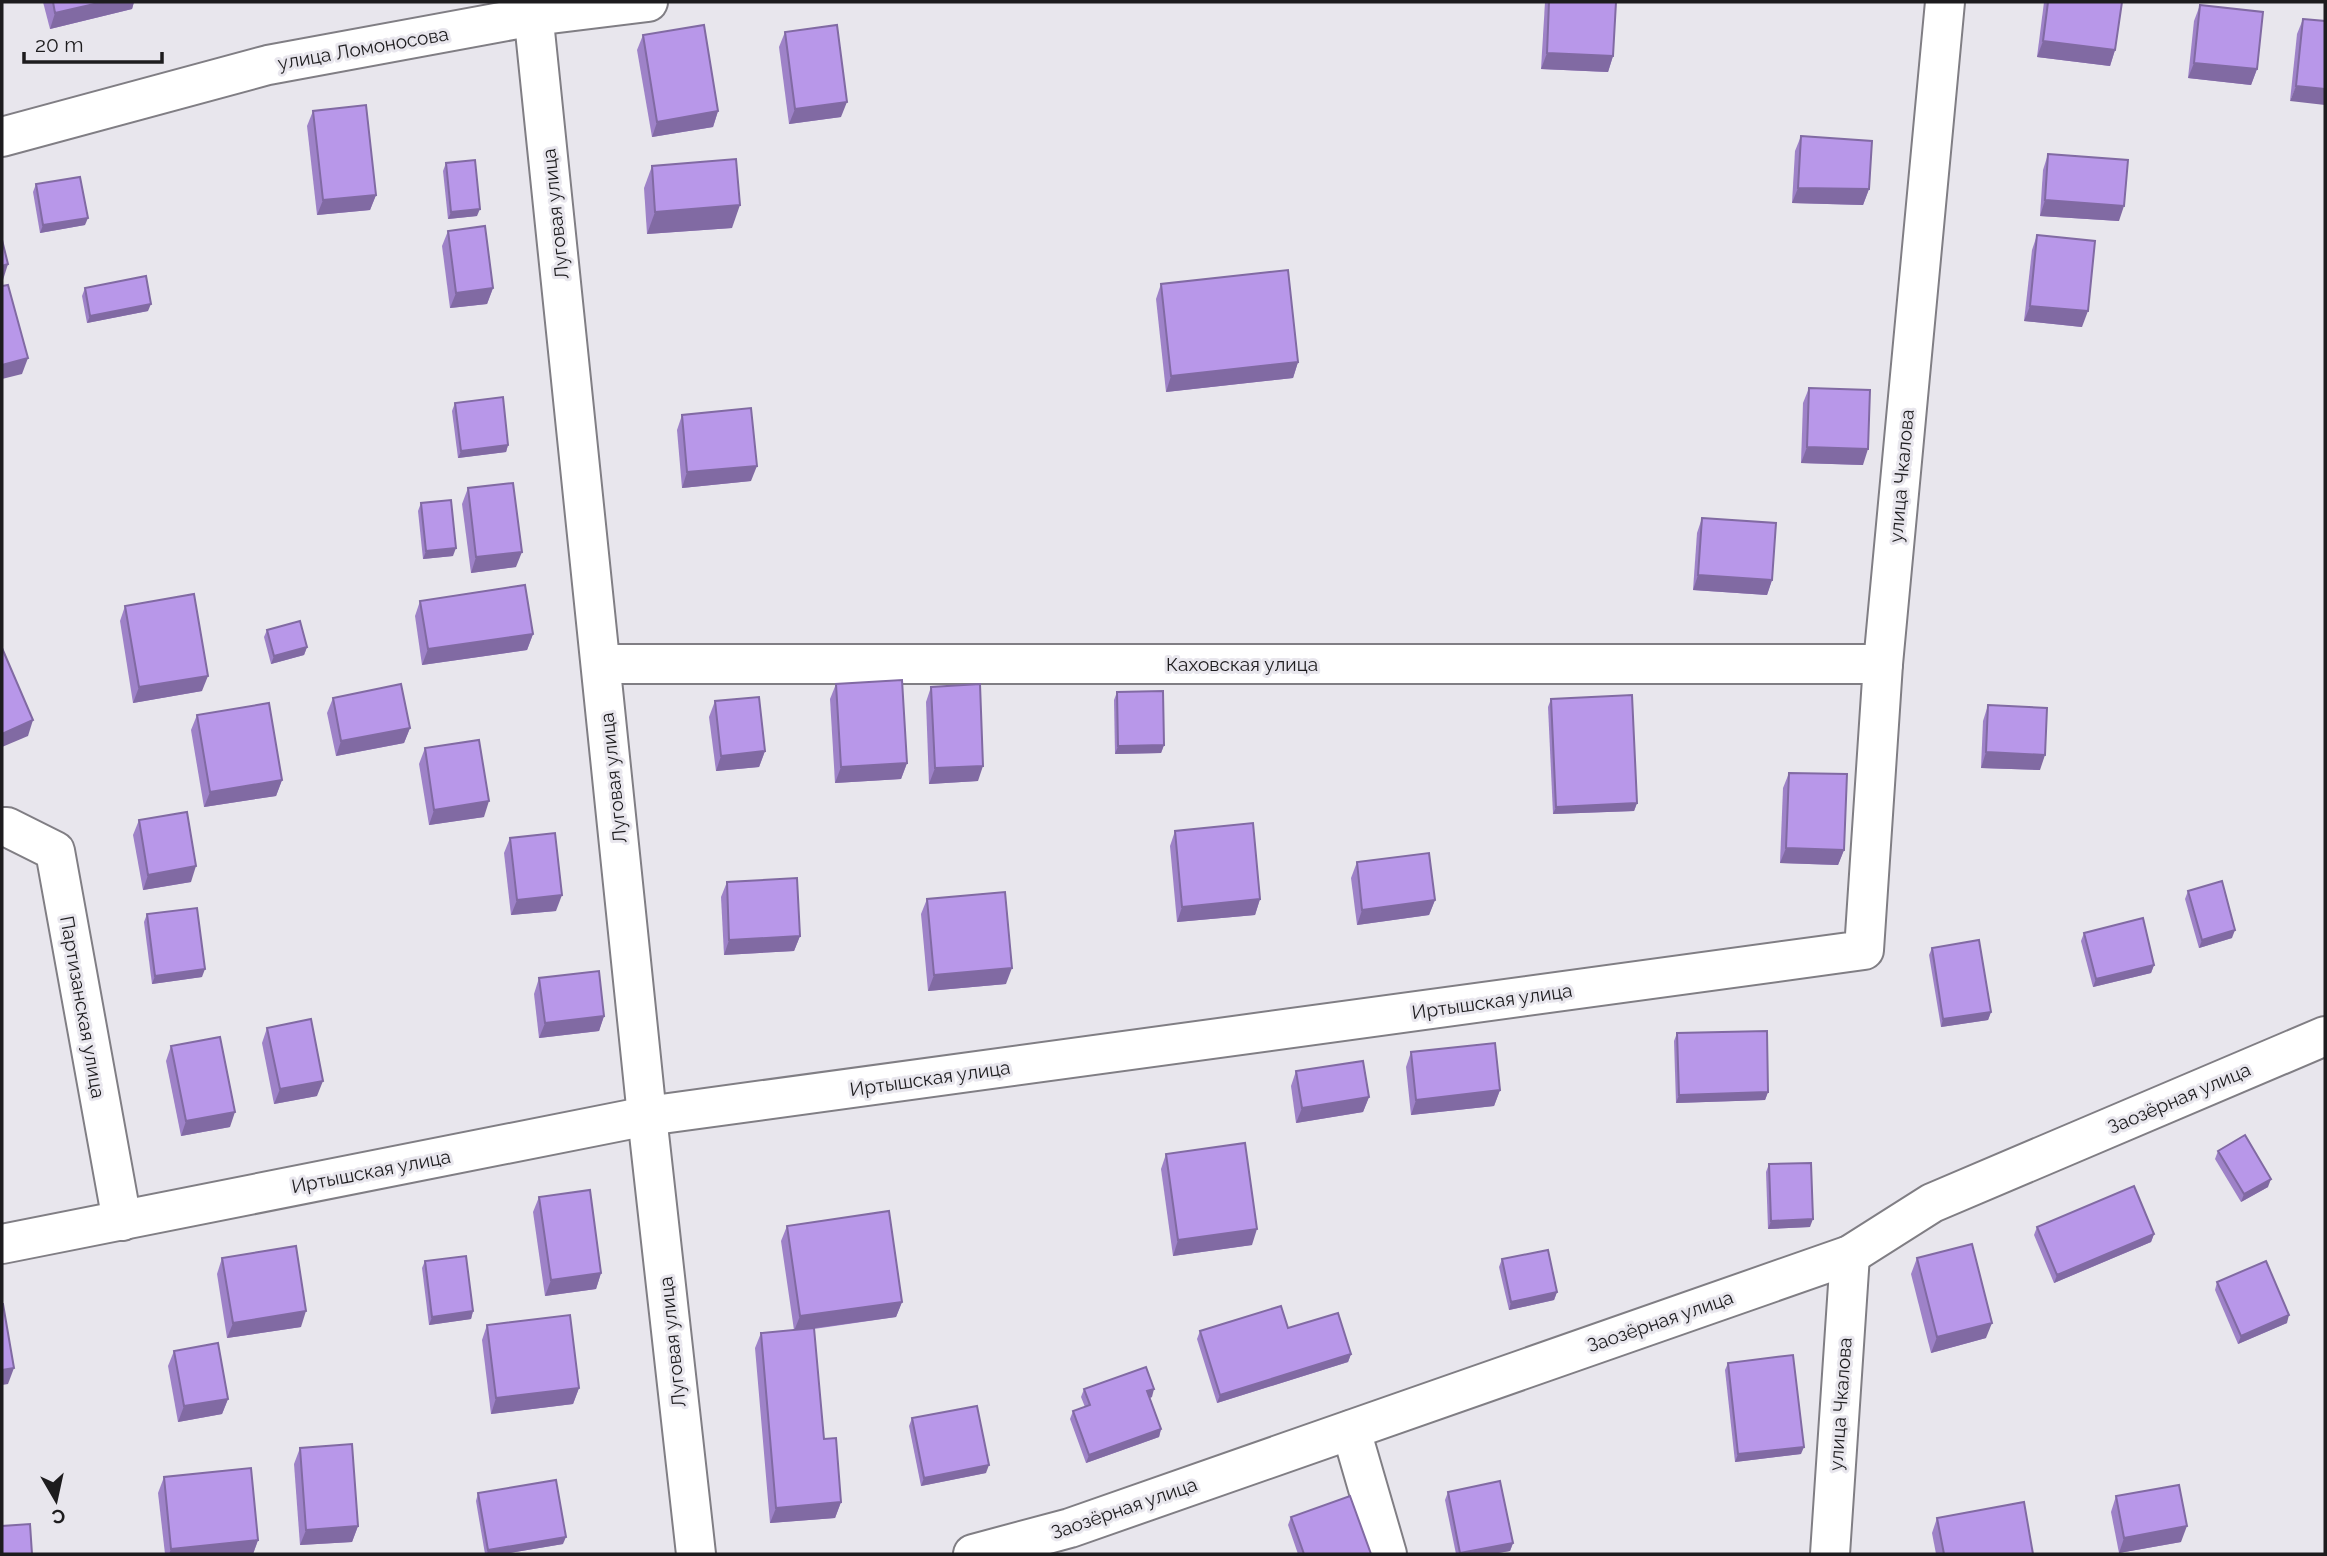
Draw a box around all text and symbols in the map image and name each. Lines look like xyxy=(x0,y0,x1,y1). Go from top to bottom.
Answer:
scale bar xyxy=(24,21,163,65)
street label: улица Ломоносова xyxy=(276,22,450,74)
text: 20 m xyxy=(35,32,83,57)
street label: Луговая улица xyxy=(537,147,573,281)
street label: улица Чкалова xyxy=(1884,408,1918,544)
street label: Каховская улица xyxy=(1166,653,1318,675)
street label: Луговая улица xyxy=(595,711,631,845)
street label: Партизанская улица xyxy=(56,914,110,1100)
street label: Иртышская улица xyxy=(1410,979,1574,1023)
street label: Иртышская улица xyxy=(848,1056,1012,1100)
street label: Заозёрная улица xyxy=(2104,1058,2254,1138)
street label: Иртышская улица xyxy=(289,1145,453,1197)
street label: Луговая улица xyxy=(654,1275,690,1409)
street label: Заозёрная улица xyxy=(1584,1286,1736,1356)
street label: улица Чкалова xyxy=(1824,1337,1856,1471)
north arrow xyxy=(21,1465,91,1535)
street label: Заозёрная улица xyxy=(1048,1473,1200,1543)
text: С xyxy=(50,1505,67,1529)

